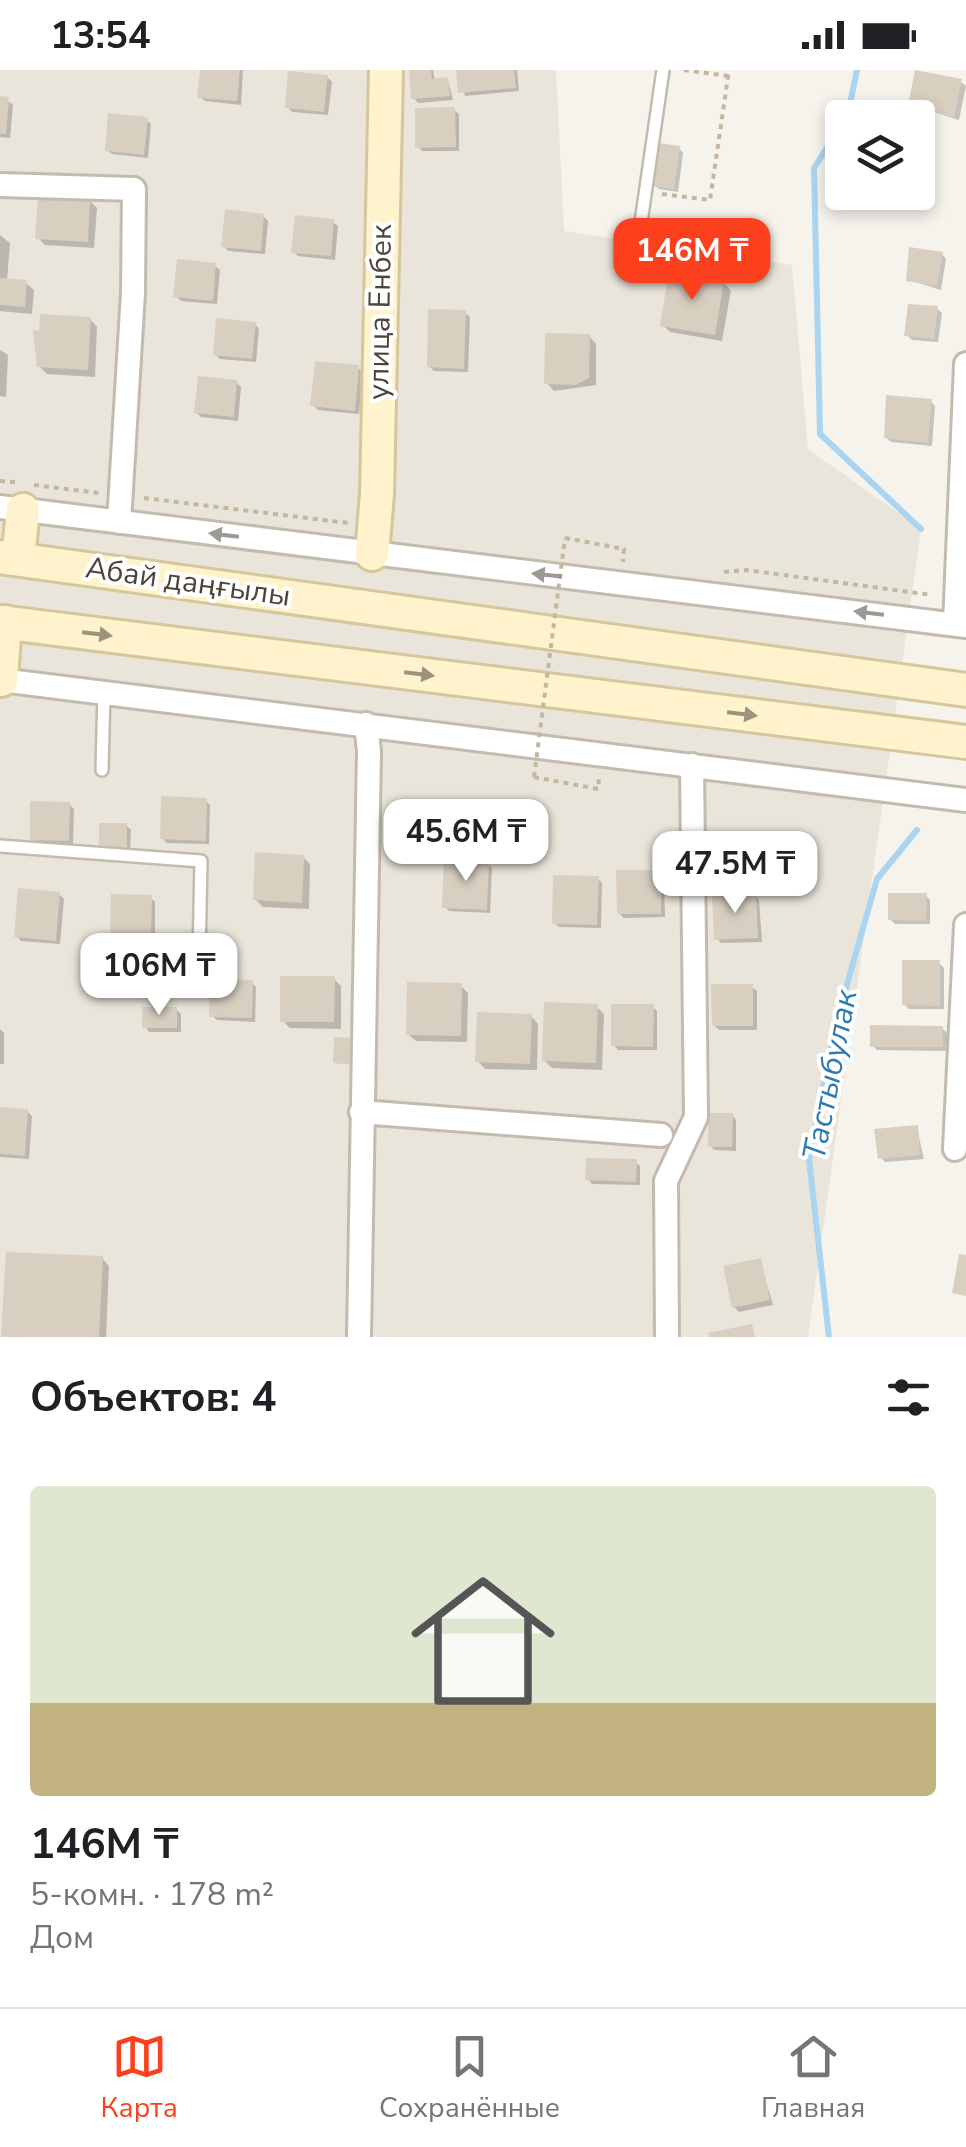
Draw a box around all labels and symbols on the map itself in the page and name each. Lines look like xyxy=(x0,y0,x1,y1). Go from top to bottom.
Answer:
pin: 146M ₸ xyxy=(611,218,773,303)
street label: улица Енбек xyxy=(358,224,402,400)
one-way arrow xyxy=(208,527,239,543)
street label: Абай даңғылы xyxy=(83,547,293,617)
one-way arrow xyxy=(530,567,562,583)
one-way arrow xyxy=(853,605,885,621)
one-way arrow xyxy=(81,626,113,642)
one-way arrow xyxy=(404,666,436,682)
one-way arrow xyxy=(726,706,758,722)
pin: 45.6M ₸ xyxy=(374,799,558,884)
pin: 47.5M ₸ xyxy=(643,831,827,916)
pin: 106M ₸ xyxy=(78,933,240,1018)
water label: Тастыбулак xyxy=(792,985,868,1164)

